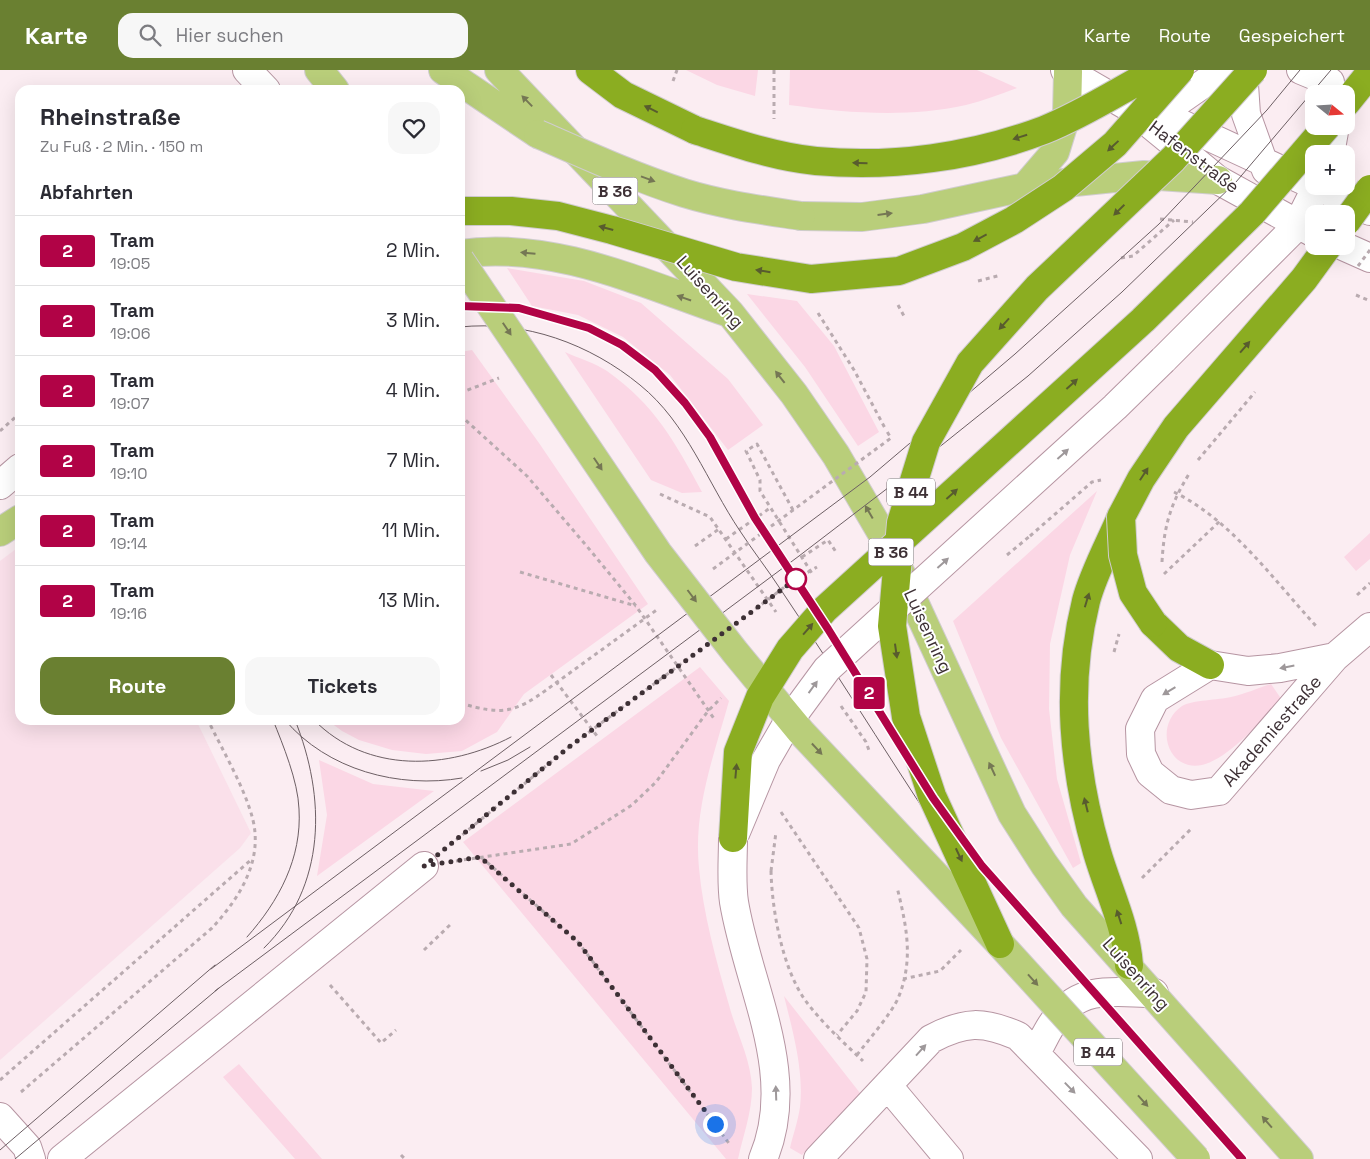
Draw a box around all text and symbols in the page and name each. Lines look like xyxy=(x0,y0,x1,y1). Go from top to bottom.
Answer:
search box xyxy=(118,13,468,58)
text: Karte xyxy=(25,20,88,51)
icon: search xyxy=(136,21,164,49)
text: Hier suchen xyxy=(176,23,284,48)
text: Karte xyxy=(1084,24,1131,47)
text: Route xyxy=(1159,24,1211,47)
text: Gespeichert xyxy=(1239,24,1345,47)
north arrow xyxy=(1305,85,1355,135)
map controls xyxy=(1305,85,1355,255)
one-way arrow xyxy=(521,95,533,107)
text: Rheinstraße xyxy=(40,101,181,132)
button: heart xyxy=(388,102,440,154)
one-way arrow xyxy=(644,105,659,113)
street label: Hafenstraße xyxy=(1145,115,1244,198)
one-way arrow xyxy=(1012,134,1027,142)
text: Zu Fuß · 2 Min. · 150 m xyxy=(40,136,203,157)
one-way arrow xyxy=(1107,140,1119,152)
button: + xyxy=(1305,145,1355,195)
one-way arrow xyxy=(852,159,868,167)
one-way arrow xyxy=(640,176,655,183)
road number: B 36 xyxy=(592,178,638,204)
text: Abfahrten xyxy=(40,180,133,205)
one-way arrow xyxy=(1114,204,1126,216)
button: − xyxy=(1305,205,1355,255)
one-way arrow xyxy=(877,210,893,218)
one-way arrow xyxy=(599,224,614,232)
text: Tram xyxy=(110,228,154,253)
one-way arrow xyxy=(972,234,987,242)
text: 2 Min. xyxy=(386,238,440,263)
text: 2 xyxy=(62,239,73,262)
one-way arrow xyxy=(520,249,536,257)
street label: Luisenring xyxy=(672,250,749,333)
text: 19:05 xyxy=(110,253,150,274)
one-way arrow xyxy=(754,267,770,275)
one-way arrow xyxy=(676,293,691,301)
text: Tram xyxy=(110,298,154,323)
text: 3 Min. xyxy=(386,308,440,333)
text: 2 xyxy=(62,309,73,332)
one-way arrow xyxy=(999,318,1010,331)
one-way arrow xyxy=(502,322,512,336)
text: 19:06 xyxy=(110,323,151,344)
one-way arrow xyxy=(1239,342,1251,354)
text: Tram xyxy=(110,368,154,393)
one-way arrow xyxy=(775,370,786,383)
text: 4 Min. xyxy=(386,378,440,403)
text: 2 xyxy=(62,379,73,402)
one-way arrow xyxy=(1066,379,1079,390)
text: 19:07 xyxy=(110,393,150,414)
text: Tram xyxy=(110,438,154,463)
text: 7 Min. xyxy=(387,448,440,473)
one-way arrow xyxy=(1057,448,1069,460)
text: 2 xyxy=(62,449,73,472)
one-way arrow xyxy=(593,457,603,470)
text: 19:10 xyxy=(110,463,147,484)
one-way arrow xyxy=(1139,468,1149,481)
road number: B 44 xyxy=(887,478,935,506)
one-way arrow xyxy=(945,488,958,499)
one-way arrow xyxy=(865,506,874,519)
text: Tram xyxy=(110,508,154,533)
text: 11 Min. xyxy=(382,518,440,543)
text: 2 xyxy=(62,519,73,542)
text: 19:14 xyxy=(110,533,147,554)
road number: B 36 xyxy=(868,538,914,566)
one-way arrow xyxy=(936,557,949,568)
unlabelled marker xyxy=(785,568,807,590)
text: Tram xyxy=(110,578,154,603)
street label: Luisenring xyxy=(899,585,958,676)
text: 13 Min. xyxy=(378,588,440,613)
text: 2 xyxy=(62,589,73,612)
one-way arrow xyxy=(687,589,697,603)
one-way arrow xyxy=(1084,592,1092,607)
text: 19:16 xyxy=(110,603,147,624)
one-way arrow xyxy=(802,622,813,635)
one-way arrow xyxy=(892,643,900,659)
button: Route xyxy=(40,657,235,715)
button: Tickets xyxy=(245,657,440,715)
one-way arrow xyxy=(1279,663,1295,671)
street label: Akademiestraße xyxy=(1217,670,1326,791)
line badge: 2 xyxy=(853,677,885,709)
one-way arrow xyxy=(808,681,819,694)
text: 2 xyxy=(864,681,874,704)
one-way arrow xyxy=(1162,686,1175,695)
one-way arrow xyxy=(811,742,823,754)
one-way arrow xyxy=(988,762,996,776)
one-way arrow xyxy=(732,763,740,779)
one-way arrow xyxy=(1082,798,1090,813)
one-way arrow xyxy=(955,848,963,862)
one-way arrow xyxy=(1115,910,1122,925)
street label: Luisenring xyxy=(1098,932,1175,1015)
one-way arrow xyxy=(1027,974,1039,986)
road number: B 44 xyxy=(1074,1039,1122,1066)
one-way arrow xyxy=(915,1044,927,1056)
one-way arrow xyxy=(1064,1081,1076,1093)
one-way arrow xyxy=(771,1085,779,1101)
one-way arrow xyxy=(1137,1094,1149,1106)
your location xyxy=(703,1112,728,1137)
one-way arrow xyxy=(1261,1117,1273,1129)

